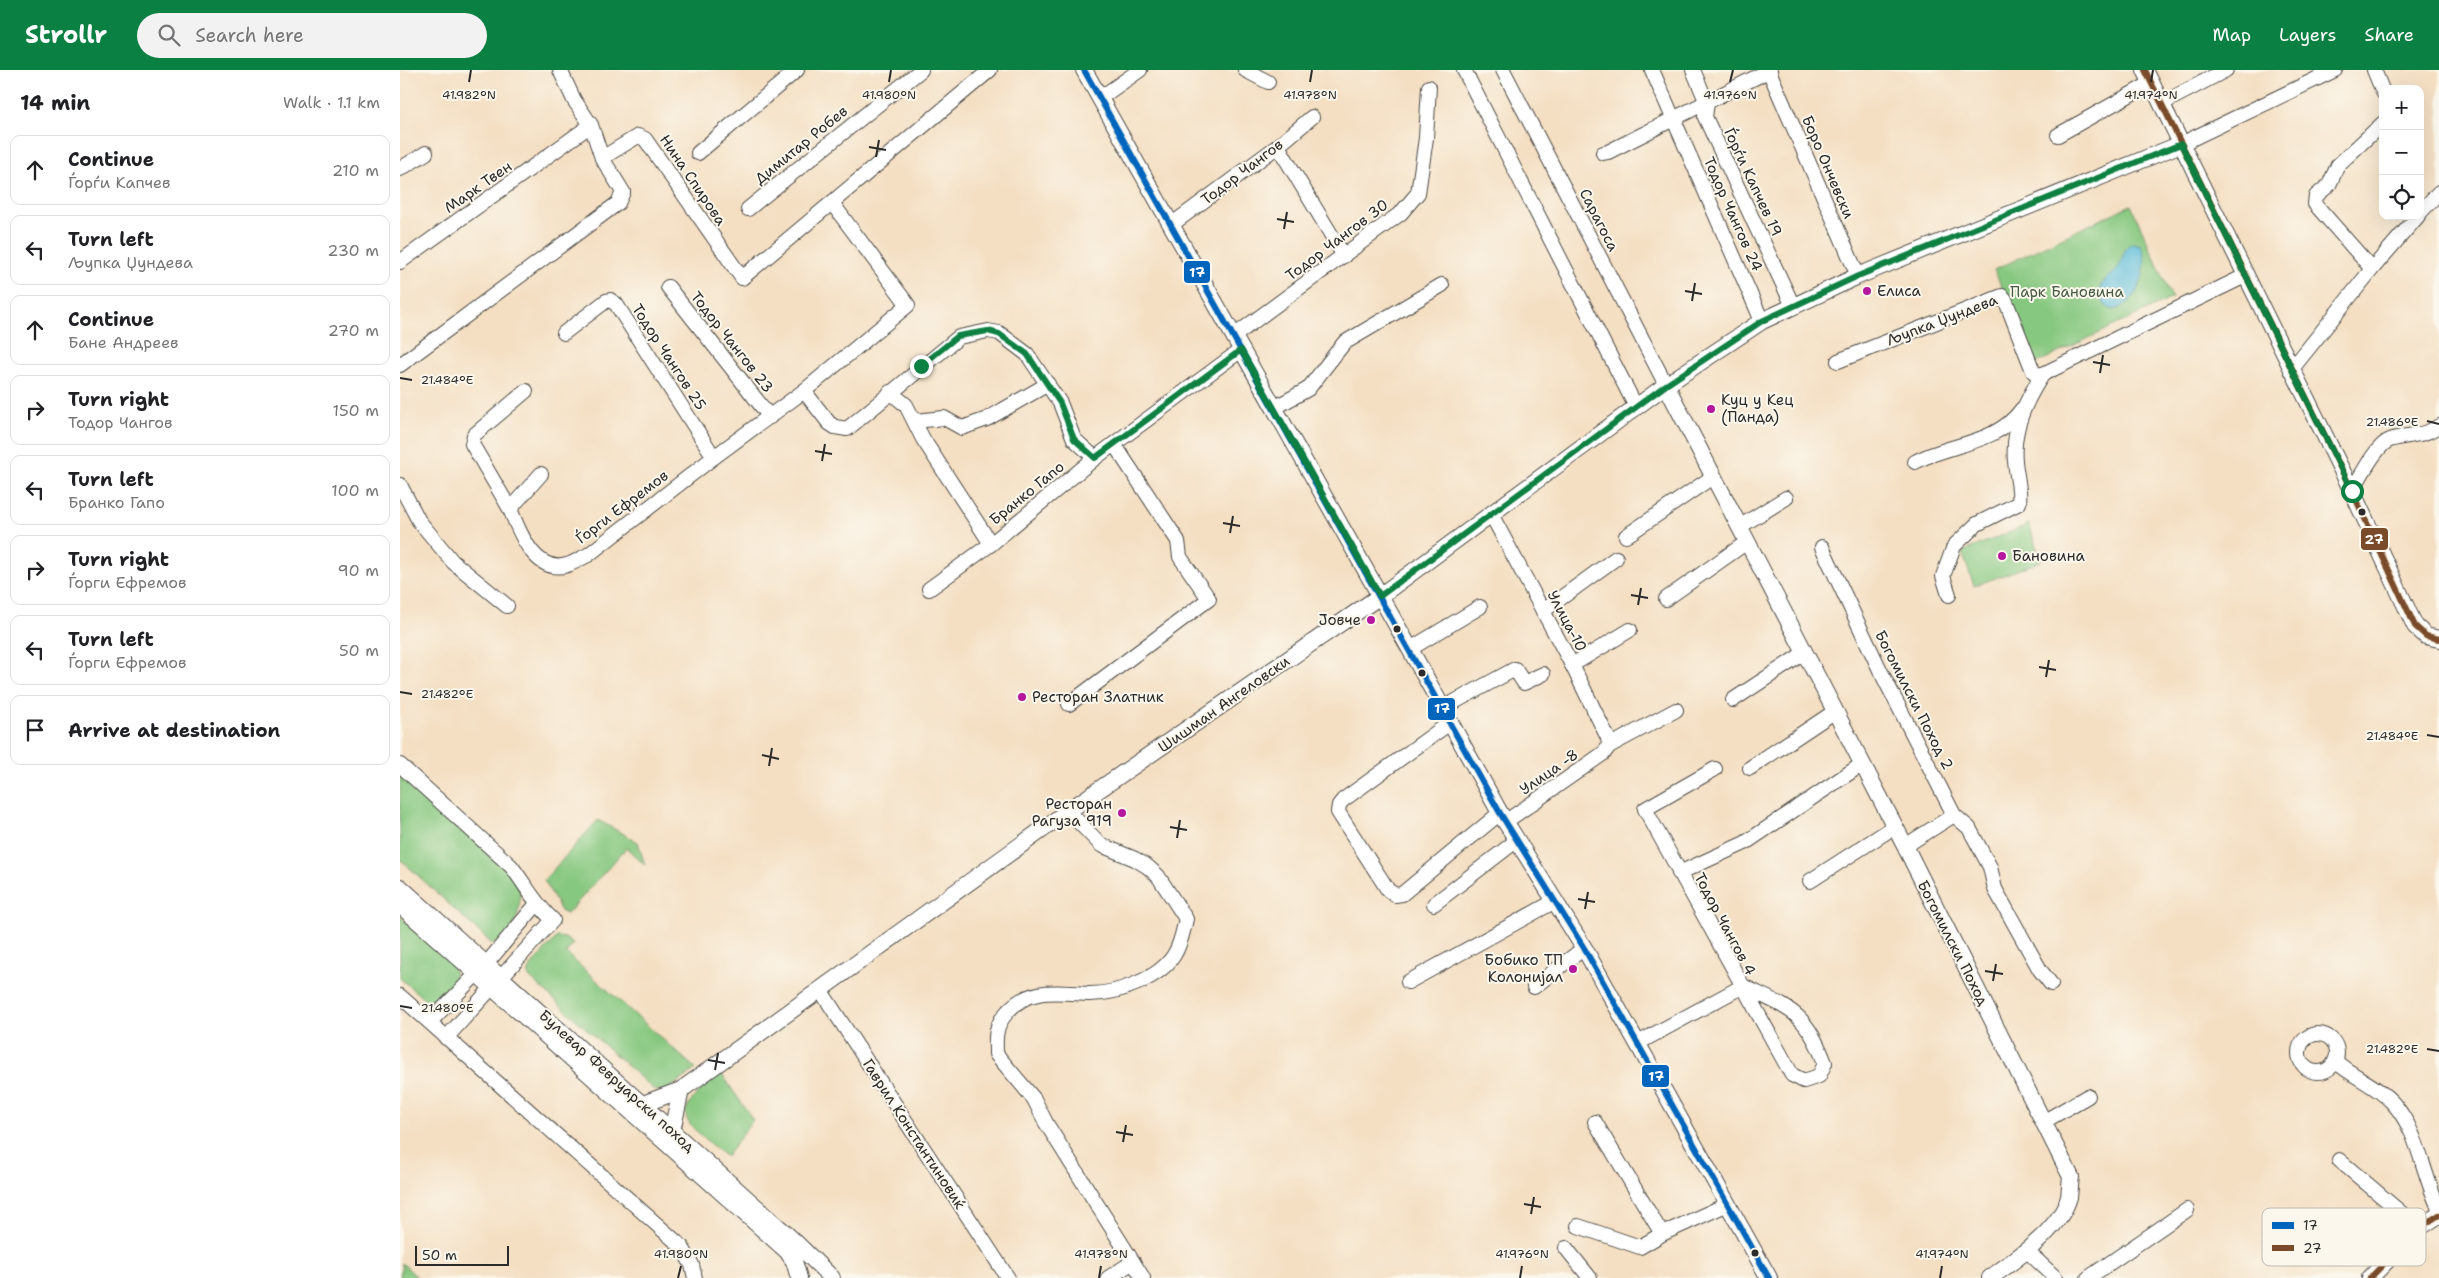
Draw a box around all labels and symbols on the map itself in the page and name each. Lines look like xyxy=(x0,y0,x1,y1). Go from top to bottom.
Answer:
text: 41.982°N xyxy=(442,87,496,103)
text: 41.980°N xyxy=(862,87,916,103)
text: 41.978°N xyxy=(1283,87,1337,103)
text: 41.976°N xyxy=(1703,87,1757,103)
text: 41.974°N xyxy=(2124,87,2178,103)
street label: Димитар Робев xyxy=(750,101,852,189)
street label: Боро Ончевски xyxy=(1797,112,1859,222)
street label: Ѓорѓи Капчев 19 xyxy=(1719,124,1788,239)
street label: Нина Спирова xyxy=(655,131,731,230)
street label: Тодор Чангов xyxy=(1197,134,1287,209)
street label: Тодор Чангов 24 xyxy=(1699,154,1767,274)
street label: Марк Твен xyxy=(440,156,516,218)
street label: Сарагоса xyxy=(1575,185,1624,255)
street label: Тодор Чангов 30 xyxy=(1282,195,1392,285)
line badge: 17 xyxy=(1183,260,1211,284)
text: 17 xyxy=(1189,263,1205,281)
place label: Елиса xyxy=(1877,281,1921,301)
park label: Парк Бановина xyxy=(2010,282,2124,302)
marker: Елиса xyxy=(1861,285,1873,297)
street label: Тодор Чангов 23 xyxy=(686,287,778,397)
street label: Љупка Џундева xyxy=(1884,289,2001,350)
street label: Тодор Чангов 25 xyxy=(627,300,711,414)
route end xyxy=(910,355,933,378)
text: 21.484°E xyxy=(421,372,473,388)
place label: Куц у Кец (Панда) xyxy=(1721,390,1793,427)
marker: Куц у Кец (Панда) xyxy=(1705,403,1717,415)
text: 21.486°E xyxy=(2366,414,2418,430)
street label: Бранко Гапо xyxy=(985,457,1069,529)
street label: Ѓорги Ефремов xyxy=(571,465,672,548)
route start xyxy=(2341,480,2364,503)
unlabelled marker xyxy=(2357,507,2367,517)
line badge: 27 xyxy=(2360,527,2389,551)
text: 27 xyxy=(2365,530,2384,548)
place label: Бановина xyxy=(2012,546,2085,566)
marker: Бановина xyxy=(1996,550,2008,562)
street label: Улица-10 xyxy=(1543,587,1591,655)
place label: Јовче xyxy=(1319,610,1361,630)
marker: Јовче xyxy=(1365,614,1377,626)
unlabelled marker xyxy=(1392,624,1402,634)
street label: Богомилски Поход 2 xyxy=(1870,627,1958,773)
street label: Шишман Ангеловски xyxy=(1154,651,1294,757)
unlabelled marker xyxy=(1417,668,1427,678)
text: 21.482°E xyxy=(421,686,473,702)
place label: Ресторан Златник xyxy=(1032,687,1164,707)
marker: Ресторан Златник xyxy=(1016,691,1028,703)
line badge: 17 xyxy=(1427,697,1456,721)
text: 17 xyxy=(1434,699,1450,717)
text: 21.484°E xyxy=(2366,728,2418,744)
street label: Улица -8 xyxy=(1516,745,1582,799)
place label: Ресторан Рагуза 919 xyxy=(1032,794,1112,831)
marker: Ресторан Рагуза 919 xyxy=(1116,807,1128,819)
street label: Тодор Чангов 4 xyxy=(1690,869,1760,979)
street label: Богомилски Поход xyxy=(1913,877,1993,1010)
place label: Бобико ТП Колонијал xyxy=(1484,950,1564,987)
marker: Бобико ТП Колонијал xyxy=(1567,963,1579,975)
text: 21.480°E xyxy=(421,1000,473,1016)
street label: Булевар Февруарски поход xyxy=(535,1005,700,1157)
text: 21.482°E xyxy=(2366,1041,2418,1057)
street label: Гаврил Константиновиќ xyxy=(858,1055,970,1213)
line badge: 17 xyxy=(1641,1064,1670,1088)
text: 17 xyxy=(1648,1067,1664,1085)
legend xyxy=(2262,1208,2426,1266)
text: 17 xyxy=(2303,1216,2318,1234)
text: 27 xyxy=(2303,1239,2322,1257)
scale bar xyxy=(415,1243,509,1266)
text: 41.980°N xyxy=(654,1246,708,1262)
text: 41.978°N xyxy=(1074,1246,1128,1262)
text: 41.976°N xyxy=(1495,1246,1549,1262)
text: 41.974°N xyxy=(1915,1246,1969,1262)
unlabelled marker xyxy=(1750,1248,1760,1258)

